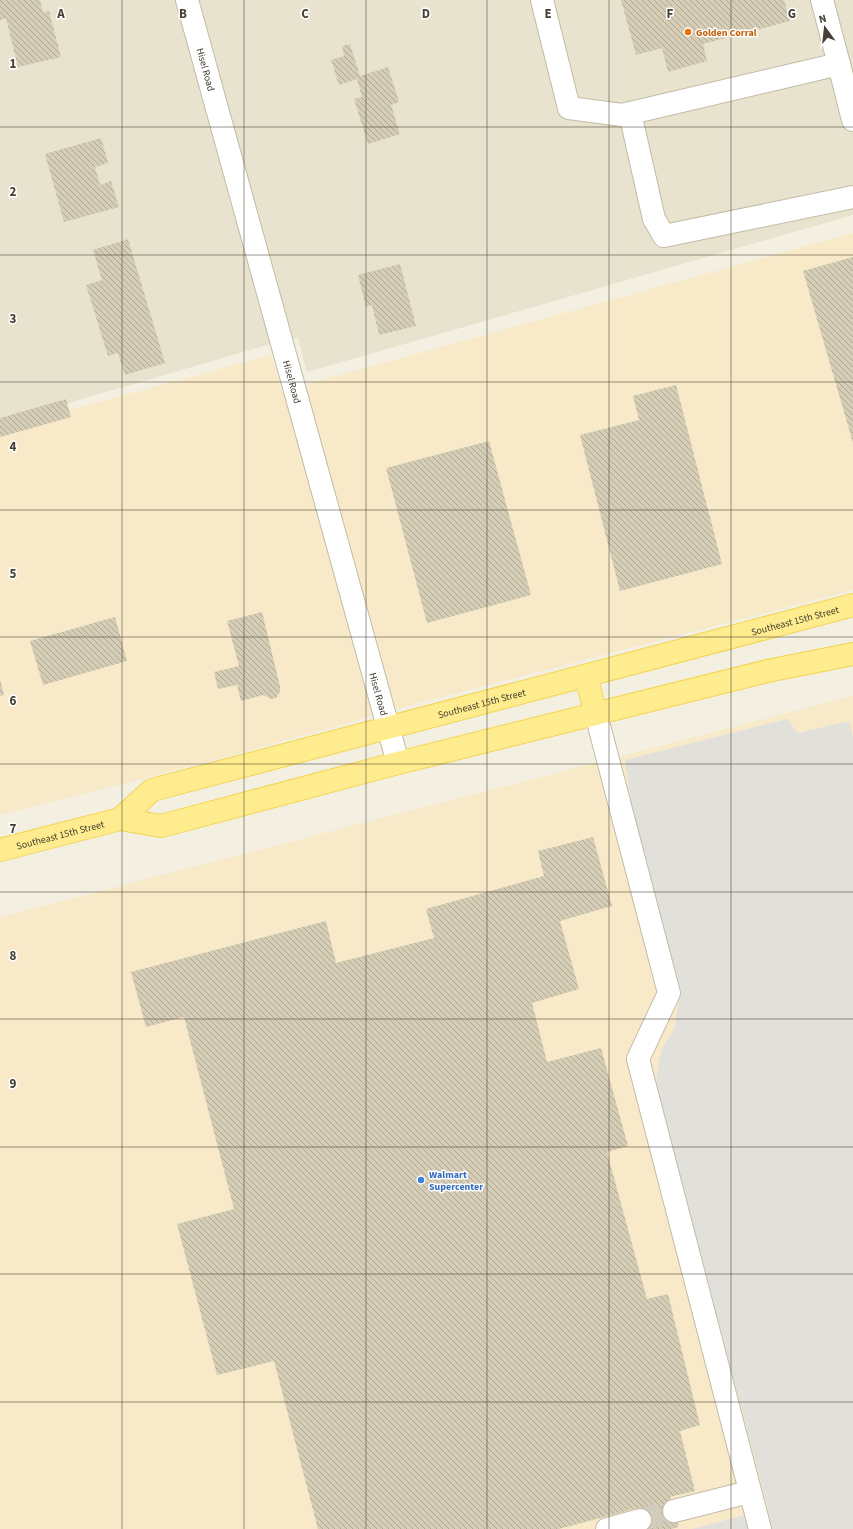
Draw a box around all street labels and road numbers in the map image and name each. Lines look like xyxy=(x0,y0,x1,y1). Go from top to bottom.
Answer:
street label: Hisel Road xyxy=(193,46,218,93)
street label: Hisel Road xyxy=(279,359,304,405)
street label: Southeast 15th Street xyxy=(750,603,841,640)
street label: Hisel Road xyxy=(365,671,391,717)
street label: Southeast 15th Street xyxy=(436,686,528,722)
street label: Southeast 15th Street xyxy=(15,817,106,854)

